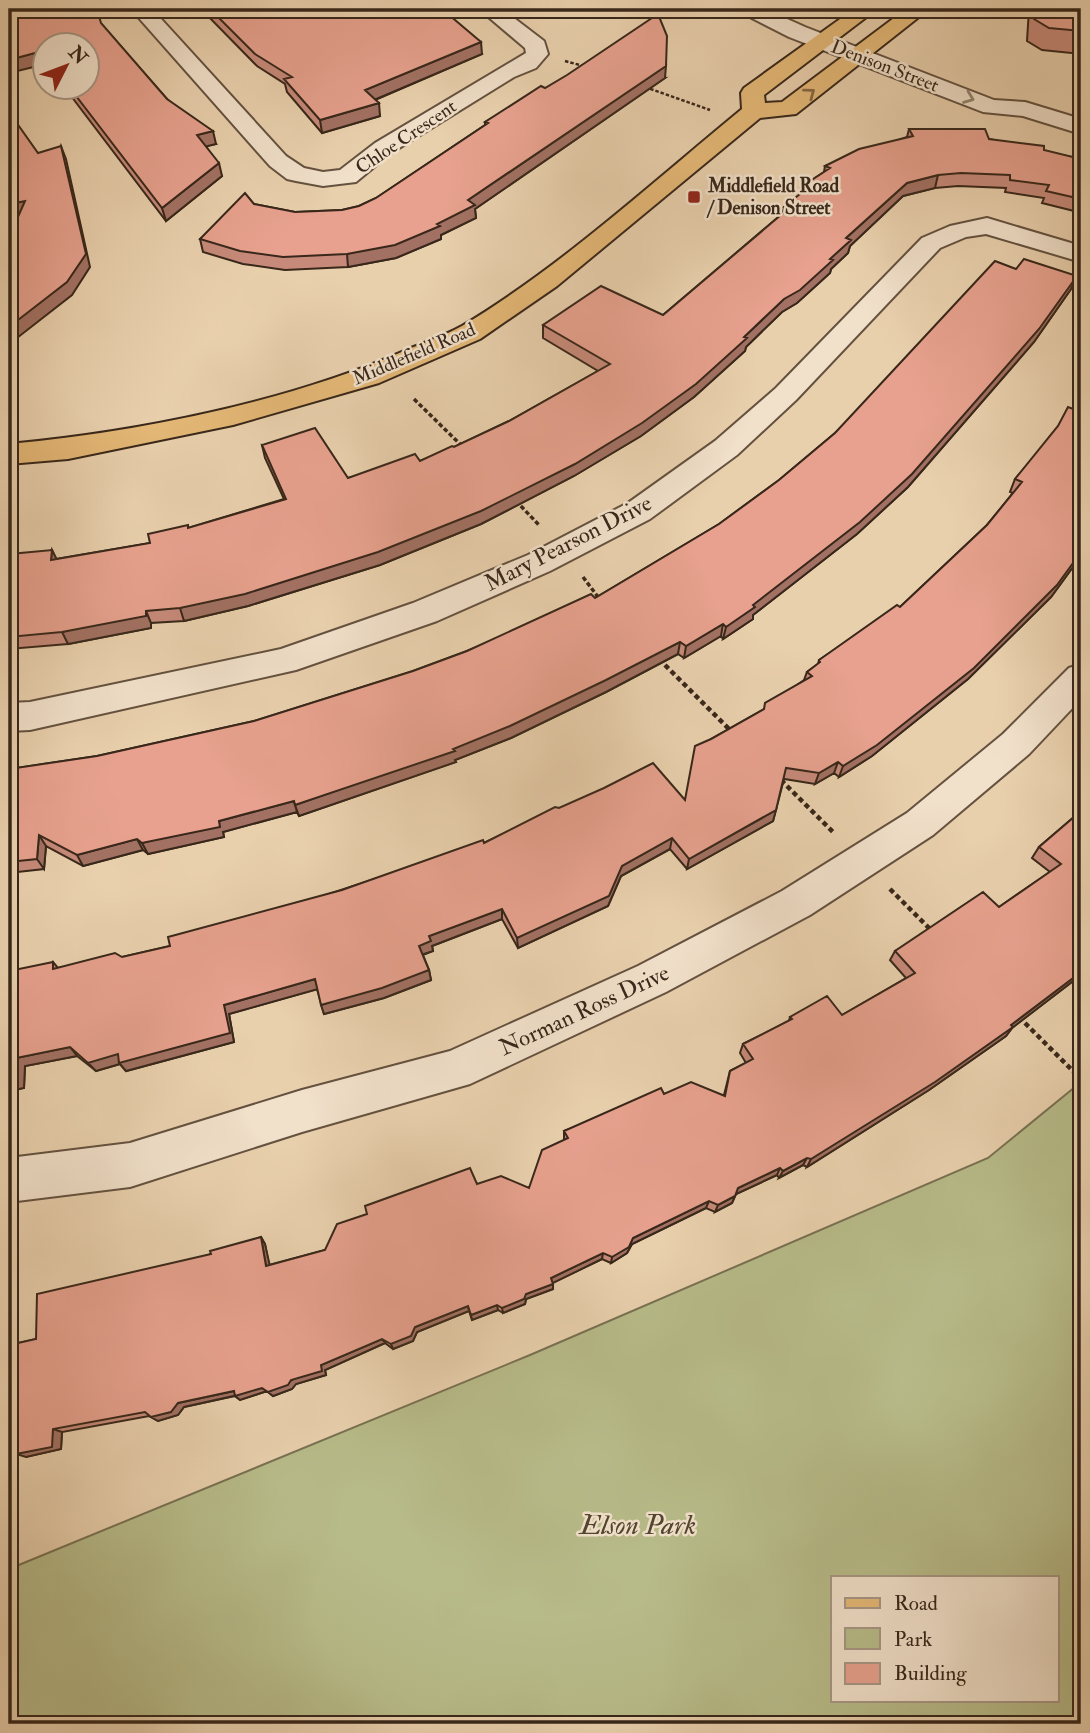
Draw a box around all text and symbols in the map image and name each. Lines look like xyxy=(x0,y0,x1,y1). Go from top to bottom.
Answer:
north arrow xyxy=(32,32,102,102)
street label: Denison Street xyxy=(828,34,942,98)
text: N xyxy=(63,40,93,70)
one-way arrow xyxy=(802,88,815,101)
one-way arrow xyxy=(962,90,974,104)
street label: Chloe Crescent xyxy=(351,95,461,179)
place label: Middlefield Road / Denison Street xyxy=(706,174,840,220)
marker: Middlefield Road / Denison Street xyxy=(686,189,702,205)
street label: Middlefield Road xyxy=(349,317,480,391)
street label: Mary Pearson Drive xyxy=(479,488,657,598)
street label: Norman Ross Drive xyxy=(494,958,674,1062)
park label: Elson Park xyxy=(578,1508,696,1543)
legend xyxy=(831,1576,1058,1702)
text: Road xyxy=(894,1590,939,1617)
text: Park xyxy=(894,1626,932,1653)
text: Building xyxy=(894,1660,967,1687)

